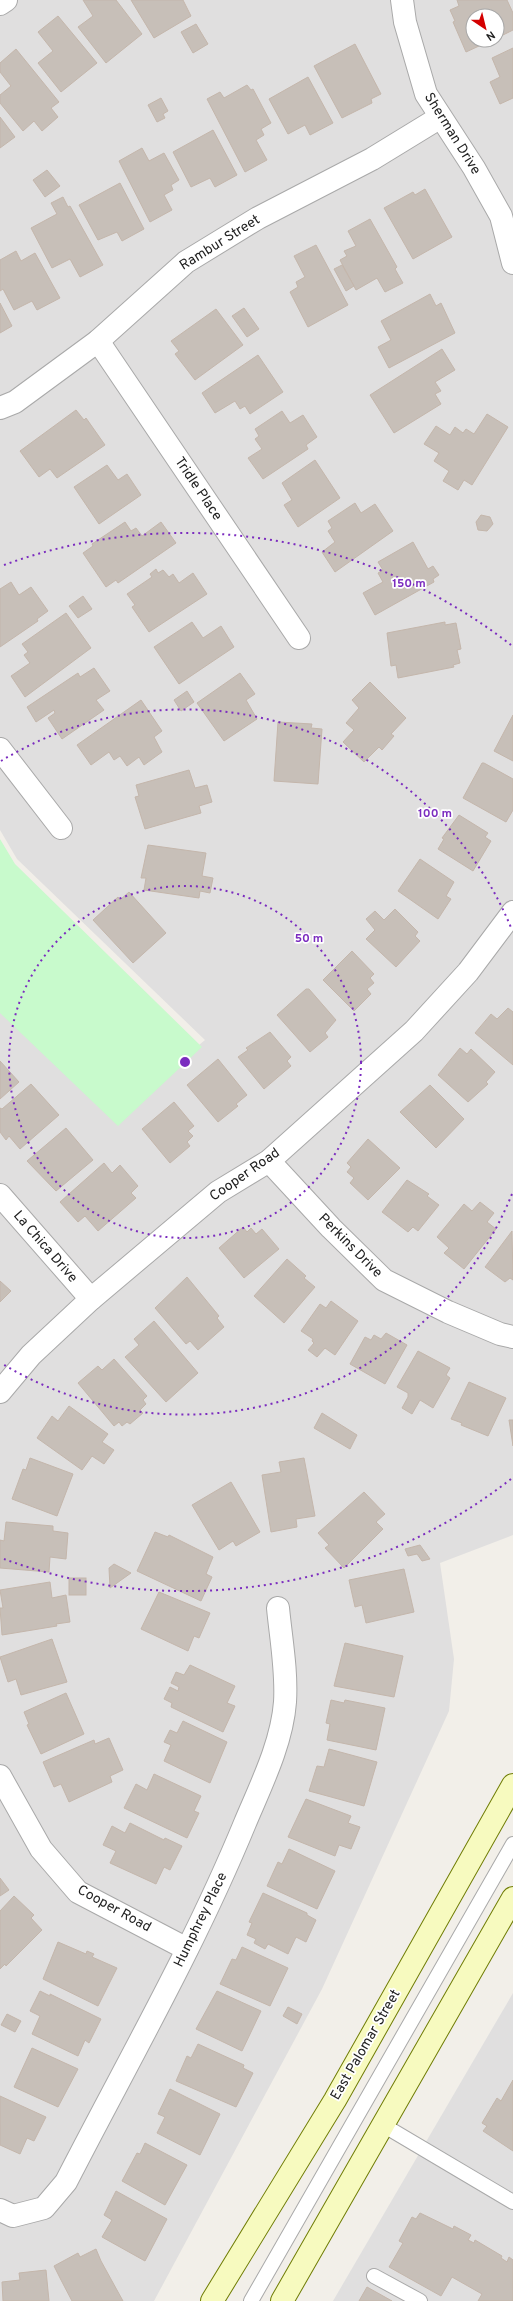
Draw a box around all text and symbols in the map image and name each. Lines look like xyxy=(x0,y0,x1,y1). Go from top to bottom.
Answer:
north arrow xyxy=(465,8,505,48)
text: N xyxy=(483,27,497,43)
street label: Sherman Drive xyxy=(420,90,484,178)
street label: Rambur Street xyxy=(177,211,263,275)
street label: Tridle Place xyxy=(171,454,225,524)
text: 150 m xyxy=(392,576,426,592)
text: 100 m xyxy=(418,806,452,822)
text: 50 m xyxy=(295,931,323,947)
centre of rings xyxy=(178,1055,192,1069)
street label: Cooper Road xyxy=(207,1145,283,1205)
street label: La Chica Drive xyxy=(9,1208,81,1286)
street label: Perkins Drive xyxy=(314,1210,386,1282)
street label: Humphrey Place xyxy=(171,1870,231,1970)
street label: Cooper Road xyxy=(74,1882,154,1936)
street label: East Palomar Street xyxy=(327,1987,405,2103)

